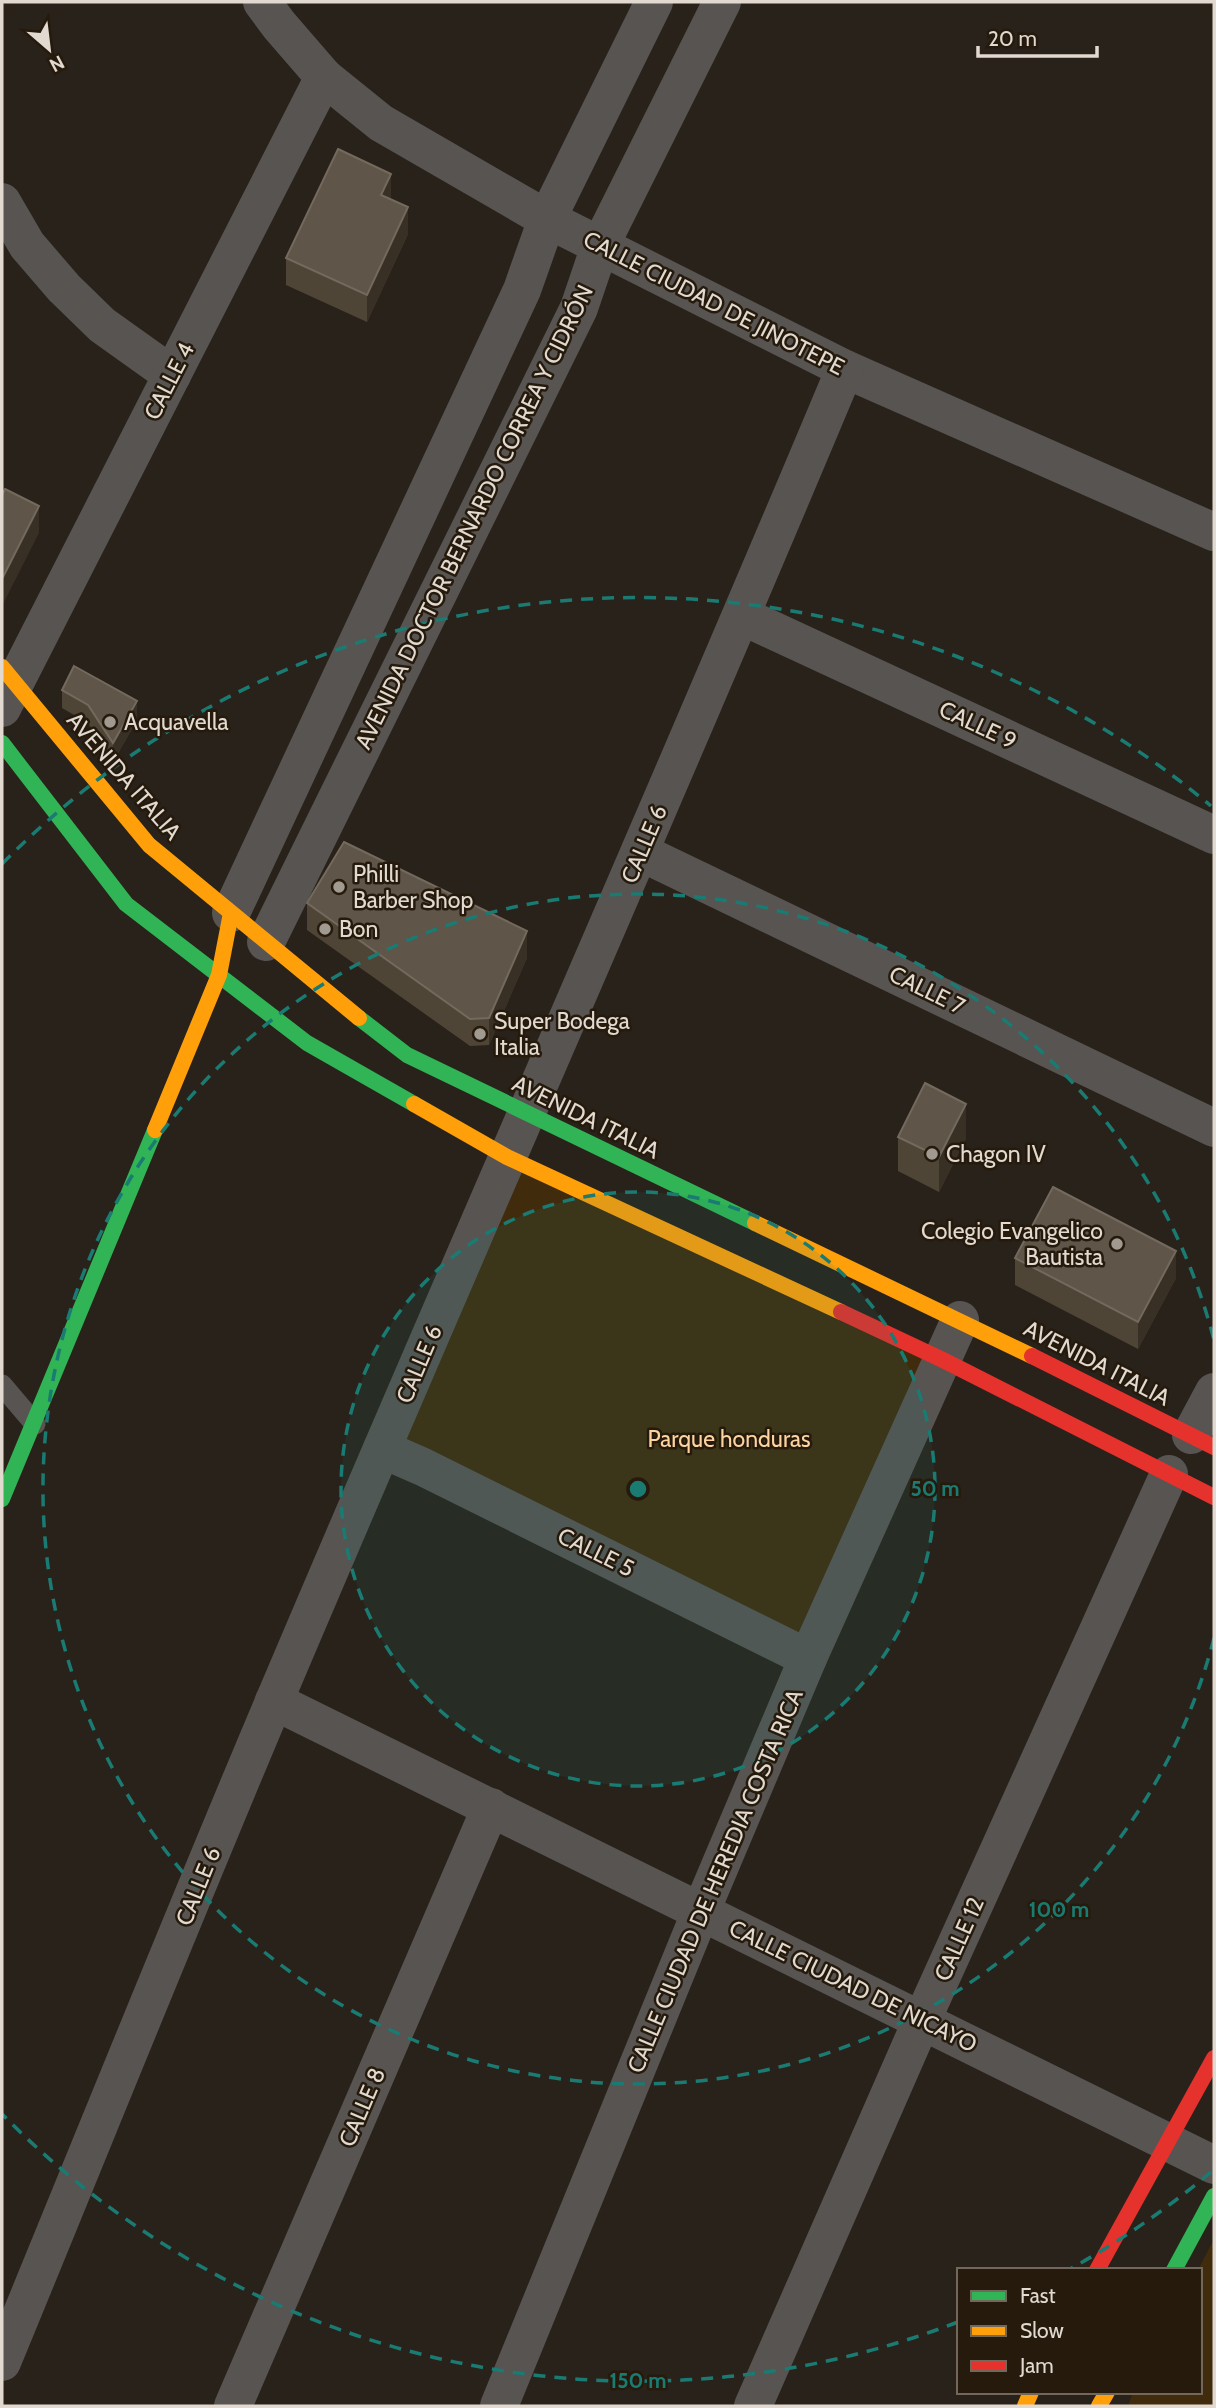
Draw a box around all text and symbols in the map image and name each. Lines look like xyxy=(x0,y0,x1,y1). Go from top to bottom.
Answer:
north arrow xyxy=(14,14,84,84)
scale bar xyxy=(978,14,1097,58)
text: 20 m xyxy=(988,26,1037,51)
text: N xyxy=(45,50,68,77)
street label: CALLE CIUDAD DE JINOTEPE xyxy=(579,225,849,381)
street label: AVENIDA DOCTOR BERNARDO CORREA Y CIDRÓN xyxy=(349,280,599,754)
street label: CALLE 4 xyxy=(138,338,200,424)
street label: CALLE 9 xyxy=(935,695,1021,755)
street label: AVENIDA ITALIA xyxy=(61,706,187,846)
place label: Acquavella xyxy=(124,708,228,736)
marker: Acquavella xyxy=(102,714,118,730)
street label: CALLE 6 xyxy=(615,801,673,887)
place label: Philli Barber Shop xyxy=(353,860,473,914)
marker: Philli Barber Shop xyxy=(331,879,347,895)
place label: Bon xyxy=(339,915,378,943)
marker: Bon xyxy=(317,921,333,937)
street label: CALLE 7 xyxy=(885,960,970,1020)
place label: Super Bodega Italia xyxy=(494,1007,630,1061)
marker: Super Bodega Italia xyxy=(472,1026,488,1042)
street label: AVENIDA ITALIA xyxy=(508,1069,664,1165)
place label: Chagon IV xyxy=(946,1140,1046,1168)
marker: Chagon IV xyxy=(924,1146,940,1162)
place label: Colegio Evangelico Bautista xyxy=(921,1217,1103,1271)
marker: Colegio Evangelico Bautista xyxy=(1109,1236,1125,1252)
street label: AVENIDA ITALIA xyxy=(1019,1314,1175,1412)
street label: CALLE 6 xyxy=(390,1321,448,1407)
park label: Parque honduras xyxy=(647,1425,811,1453)
text: 50 m xyxy=(910,1476,960,1501)
centre of rings xyxy=(626,1477,650,1501)
street label: CALLE 5 xyxy=(553,1521,639,1583)
street label: CALLE CIUDAD DE HEREDIA COSTA RICA xyxy=(621,1685,809,2077)
street label: CALLE 6 xyxy=(170,1843,226,1929)
street label: CALLE 12 xyxy=(928,1893,990,1985)
text: 100 m xyxy=(1029,1897,1089,1922)
street label: CALLE CIUDAD DE NICAYO xyxy=(725,1914,981,2058)
street label: CALLE 8 xyxy=(333,2063,391,2151)
legend xyxy=(957,2268,1202,2394)
text: Fast xyxy=(1020,2283,1056,2308)
text: Slow xyxy=(1020,2318,1064,2343)
text: Jam xyxy=(1019,2353,1054,2378)
text: 150 m xyxy=(610,2368,666,2393)

